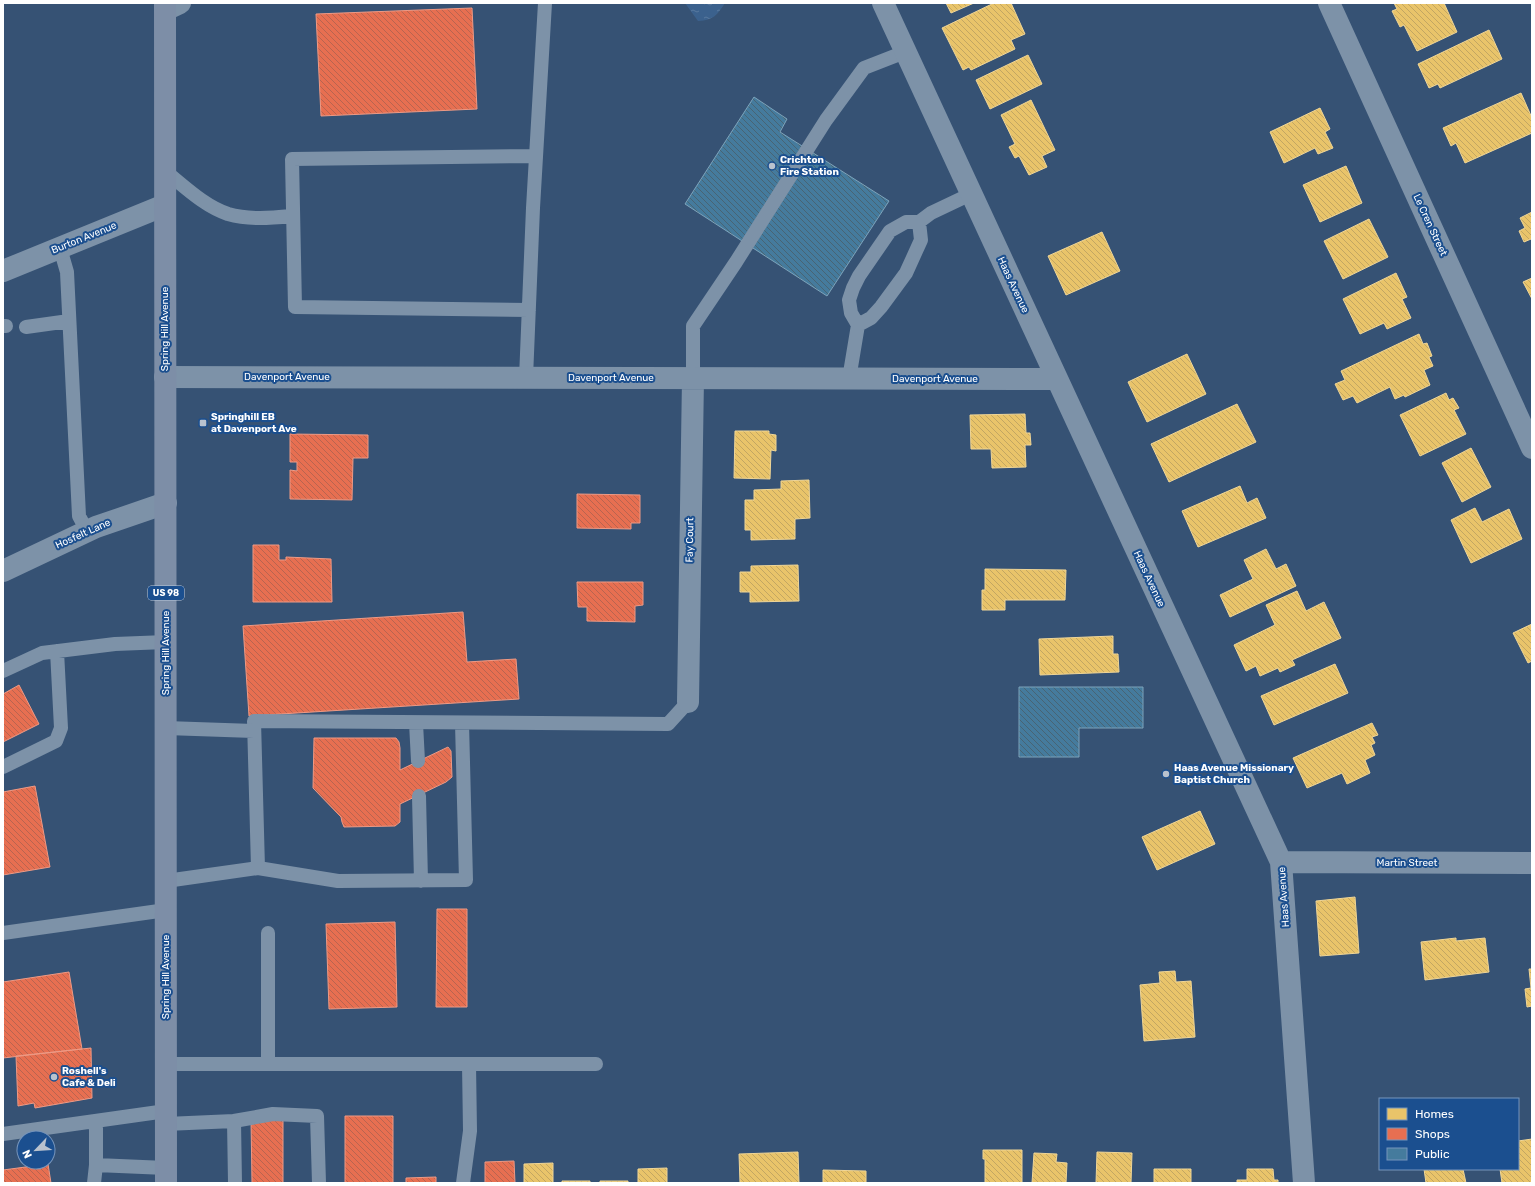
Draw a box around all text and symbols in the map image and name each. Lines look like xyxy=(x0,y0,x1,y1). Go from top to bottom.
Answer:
place label: Crichton Fire Station xyxy=(780,154,839,178)
marker: Crichton Fire Station xyxy=(767,161,777,171)
street label: Le Cren Street xyxy=(1410,192,1450,258)
street label: Burton Avenue xyxy=(50,219,119,257)
street label: Haas Avenue xyxy=(995,255,1031,315)
street label: Spring Hill Avenue xyxy=(159,286,171,371)
street label: Davenport Avenue xyxy=(244,371,330,383)
street label: Davenport Avenue xyxy=(568,372,654,384)
street label: Davenport Avenue xyxy=(892,373,978,385)
place label: Springhill EB at Davenport Ave xyxy=(211,411,297,435)
marker: Springhill EB at Davenport Ave xyxy=(198,418,208,428)
street label: Hosfelt Lane xyxy=(54,516,113,551)
street label: Fay Court xyxy=(684,517,696,562)
street label: Haas Avenue xyxy=(1131,549,1167,609)
road number: US 98 xyxy=(148,586,184,600)
street label: Spring Hill Avenue xyxy=(160,610,172,695)
place label: Haas Avenue Missionary Baptist Church xyxy=(1174,762,1294,786)
marker: Haas Avenue Missionary Baptist Church xyxy=(1161,769,1171,779)
street label: Martin Street xyxy=(1376,857,1438,869)
street label: Haas Avenue xyxy=(1276,866,1292,928)
street label: Spring Hill Avenue xyxy=(160,934,172,1019)
place label: Roshell's Cafe & Deli xyxy=(62,1065,116,1089)
marker: Roshell's Cafe & Deli xyxy=(49,1072,59,1082)
legend xyxy=(1379,1098,1519,1170)
text: Homes xyxy=(1415,1107,1454,1121)
text: Shops xyxy=(1415,1127,1450,1141)
north arrow xyxy=(16,1130,56,1170)
text: Public xyxy=(1415,1147,1450,1161)
text: N xyxy=(20,1148,35,1160)

